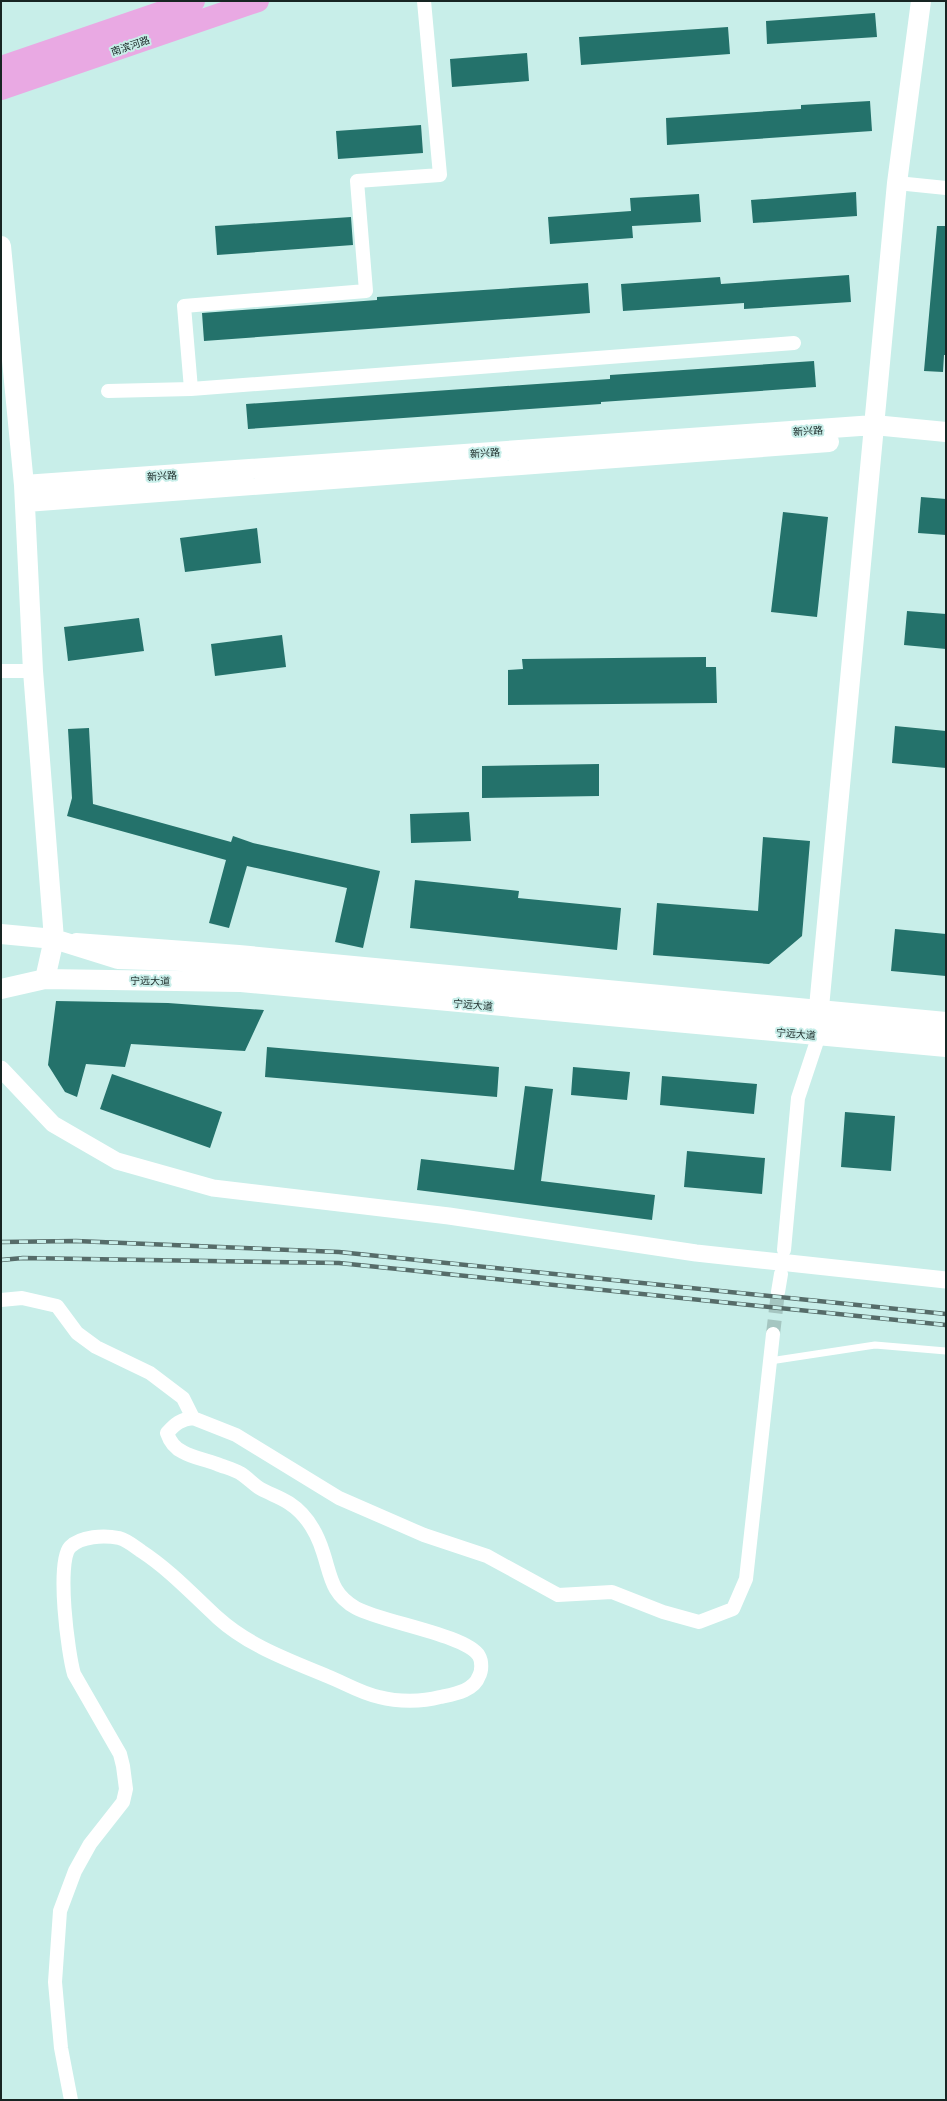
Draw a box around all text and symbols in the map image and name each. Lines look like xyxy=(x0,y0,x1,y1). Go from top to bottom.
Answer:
street label: 南滨河路 xyxy=(109,31,151,59)
street label: 新兴路 xyxy=(793,421,823,439)
street label: 新兴路 xyxy=(470,443,500,461)
street label: 新兴路 xyxy=(147,466,177,484)
street label: 宁远大道 xyxy=(130,972,170,988)
street label: 宁远大道 xyxy=(452,995,494,1013)
street label: 宁远大道 xyxy=(775,1024,817,1042)

